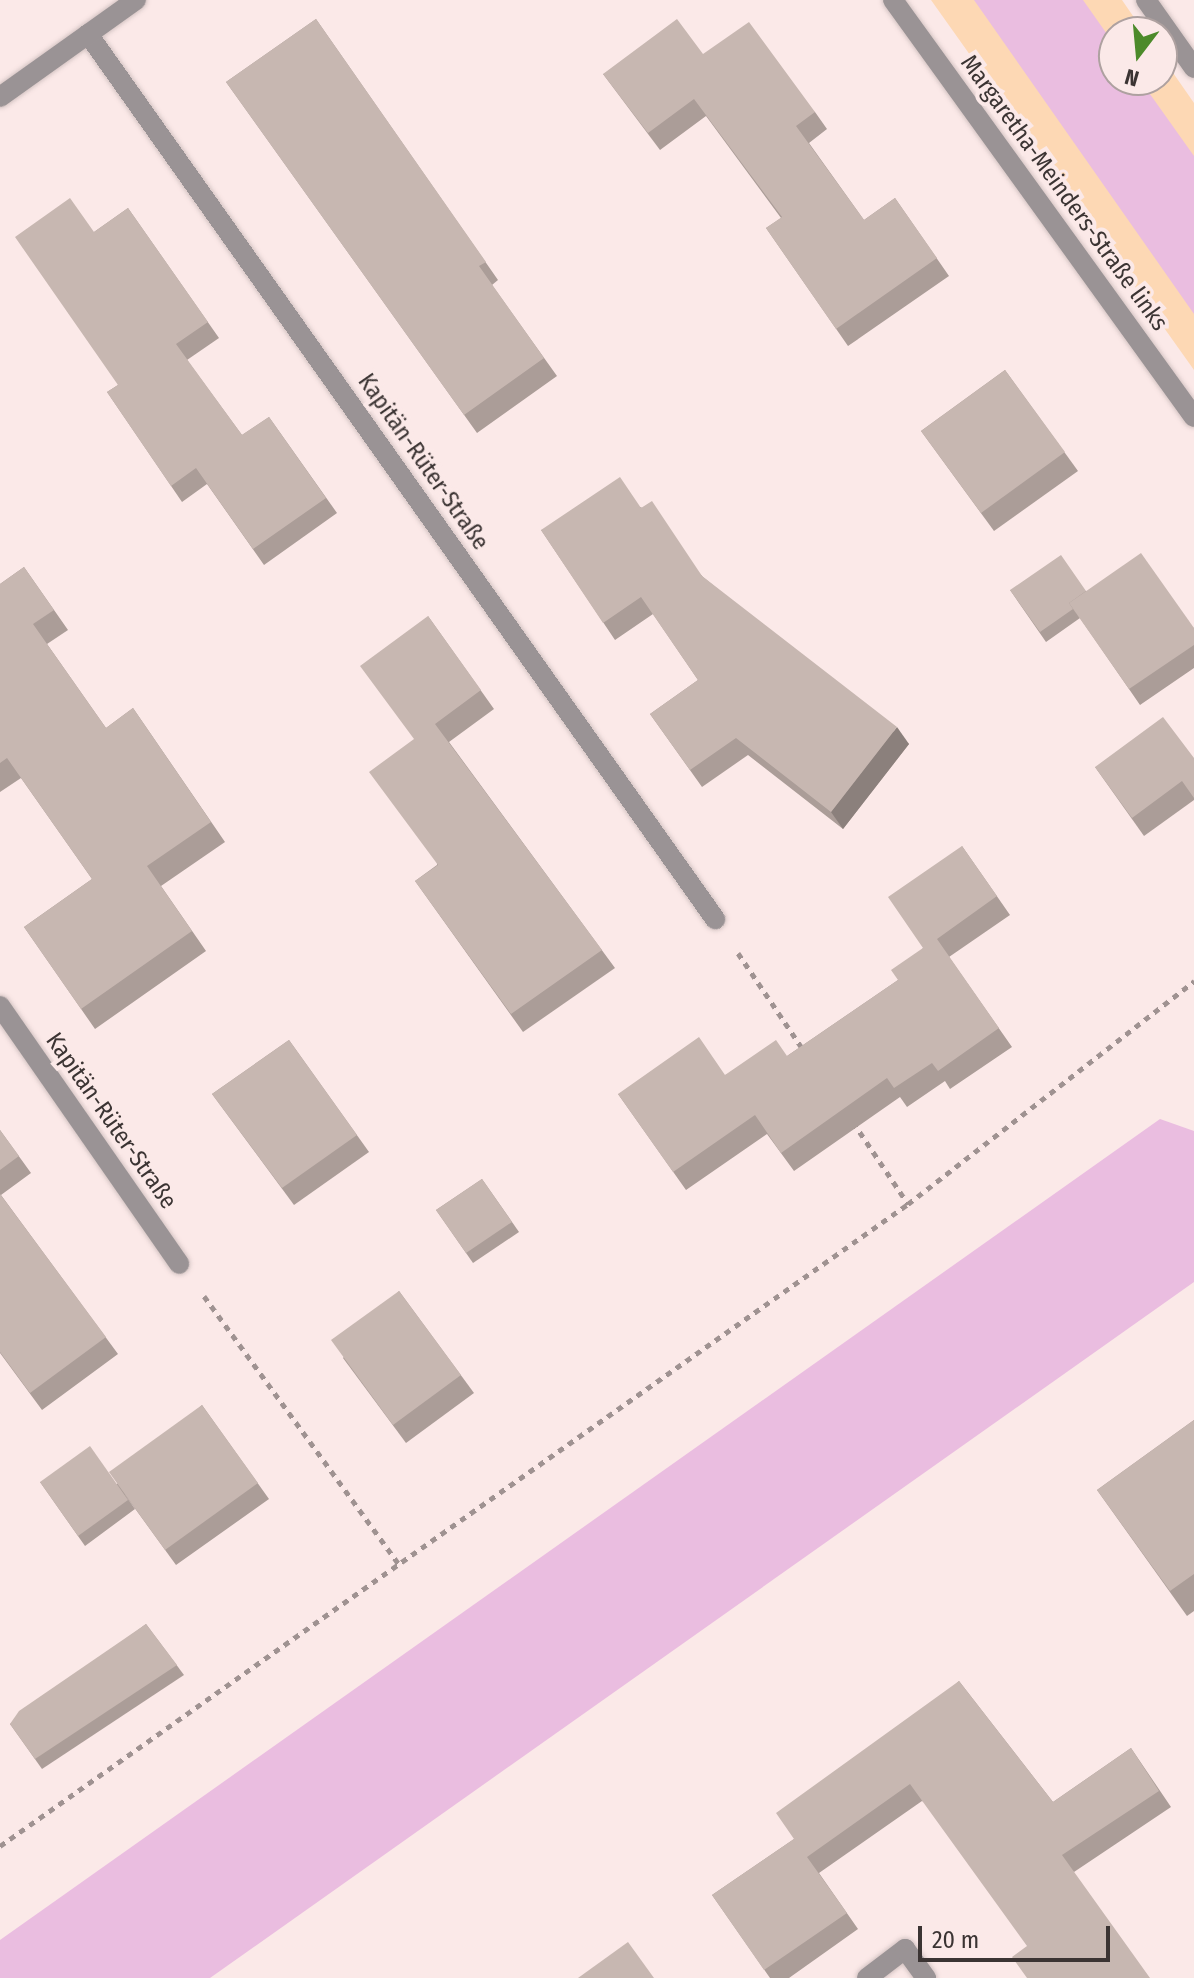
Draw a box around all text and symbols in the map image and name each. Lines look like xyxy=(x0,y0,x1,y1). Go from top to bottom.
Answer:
north arrow xyxy=(1098,16,1178,96)
street label: Margaretha-Meinders-Straße links xyxy=(954,49,1174,337)
text: N xyxy=(1122,63,1142,92)
street label: Kapitän-Rüter-Straße xyxy=(351,368,495,556)
street label: Kapitän-Rüter-Straße xyxy=(39,1027,183,1215)
scale bar xyxy=(922,1910,1114,1960)
text: 20 m xyxy=(932,1926,979,1954)

